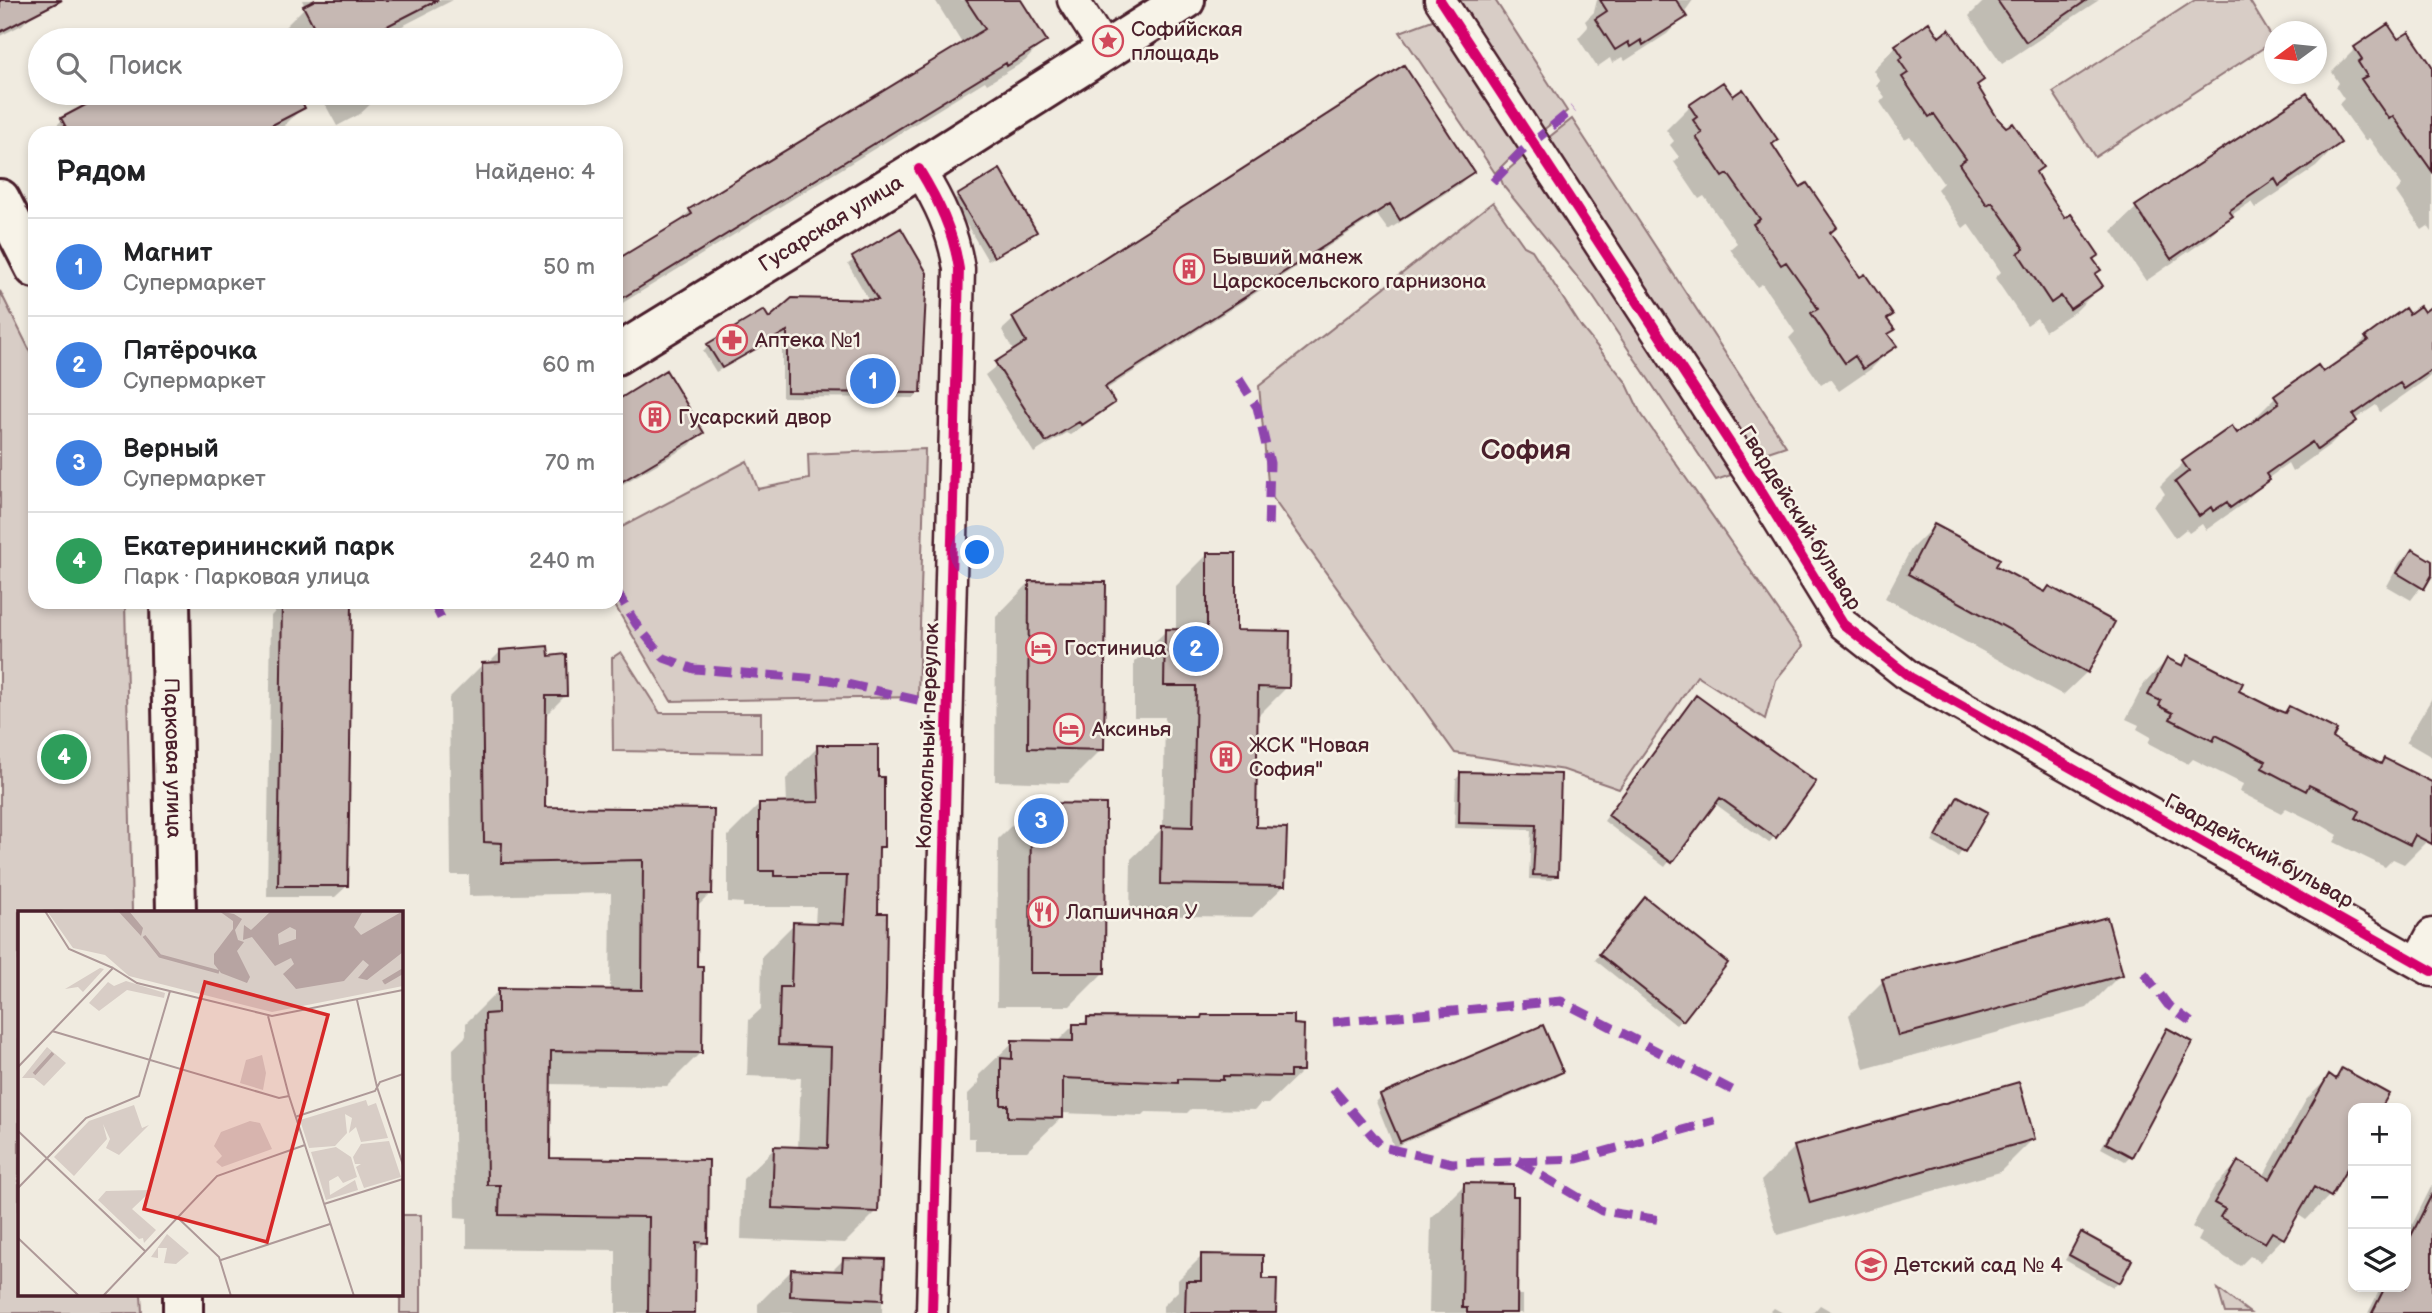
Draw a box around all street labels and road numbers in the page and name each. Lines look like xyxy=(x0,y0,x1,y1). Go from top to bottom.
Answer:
street label: Гусарская улица xyxy=(754,169,908,277)
street label: Гвардейский бульвар xyxy=(1733,421,1867,615)
street label: Колокольный переулок xyxy=(912,622,944,850)
street label: Парковая улица xyxy=(159,677,187,839)
street label: Гвардейский бульвар xyxy=(2160,789,2358,913)

